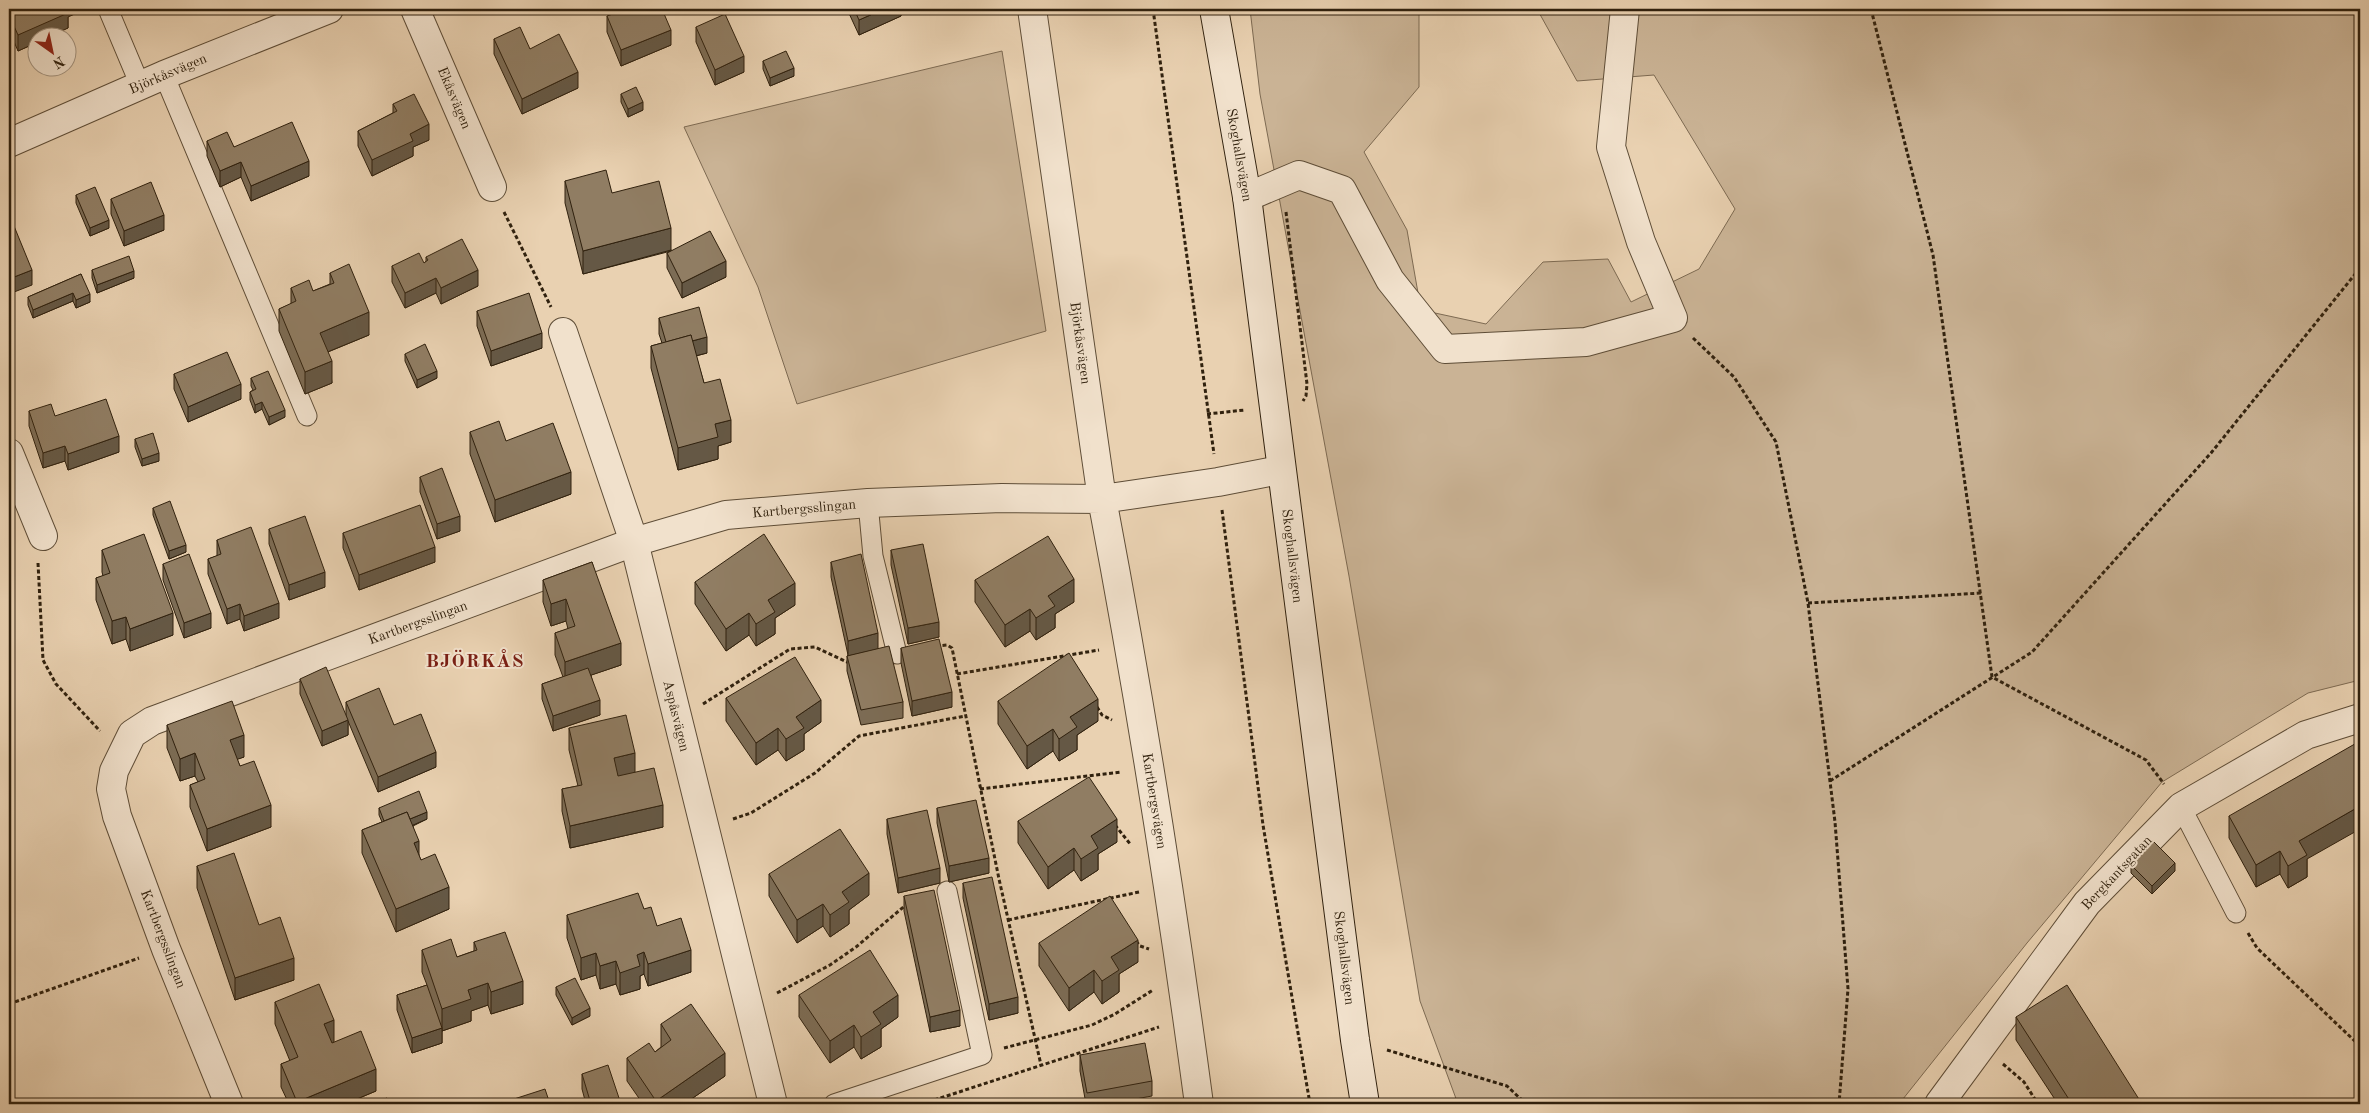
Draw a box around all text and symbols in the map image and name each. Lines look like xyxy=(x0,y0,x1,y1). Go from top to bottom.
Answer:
north arrow xyxy=(28,28,78,78)
street label: Björkåsvägen xyxy=(127,51,209,97)
text: N xyxy=(50,53,67,71)
street label: Ekåsvägen xyxy=(435,65,473,131)
street label: Skoghallsvägen xyxy=(1224,107,1254,203)
street label: Björkåsvägen xyxy=(1067,301,1093,385)
street label: Kartbergsslingan xyxy=(751,497,857,521)
street label: Skoghallsvägen xyxy=(1279,508,1305,604)
street label: Kartbergsslingan xyxy=(367,598,470,647)
district label: BJÖRKÅS xyxy=(426,649,524,672)
street label: Aspåsvägen xyxy=(660,679,692,753)
street label: Kartbergsvägen xyxy=(1139,752,1169,850)
street label: Bergkantsgatan xyxy=(2079,833,2155,913)
street label: Kartbergsslingan xyxy=(138,888,188,991)
street label: Skoghallsvägen xyxy=(1331,910,1357,1006)

